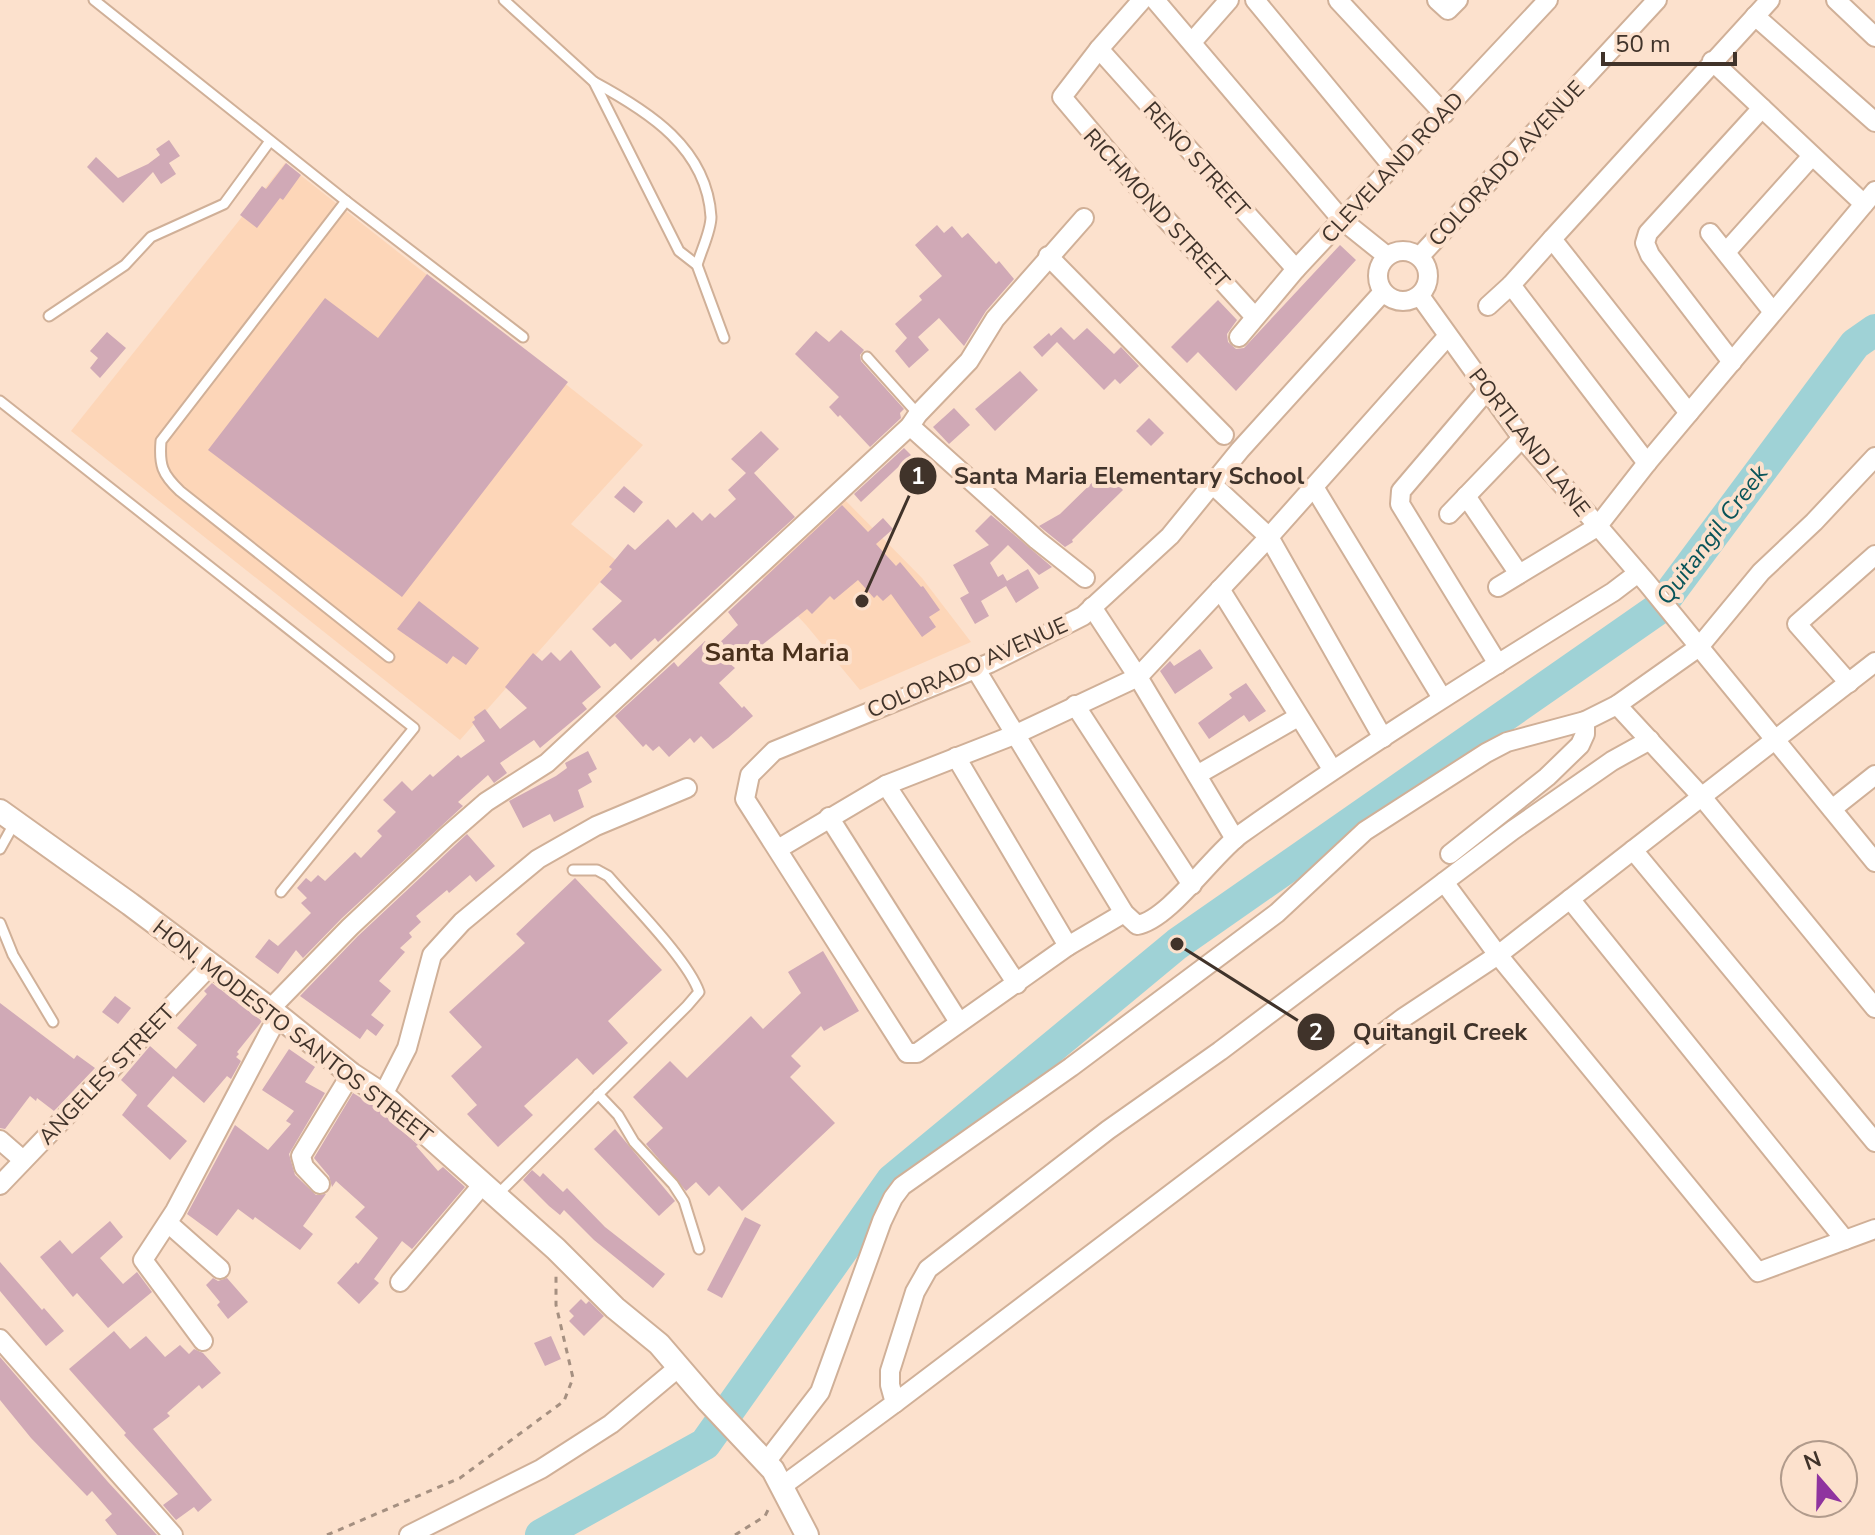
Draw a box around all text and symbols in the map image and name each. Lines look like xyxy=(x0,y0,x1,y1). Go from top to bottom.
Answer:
scale bar xyxy=(1603,16,1735,66)
text: 50 m xyxy=(1615,28,1671,60)
street label: COLORADO AVENUE xyxy=(1422,74,1592,253)
street label: CLEVELAND ROAD xyxy=(1315,85,1471,250)
street label: RENO STREET xyxy=(1136,95,1257,225)
street label: RICHMOND STREET xyxy=(1076,122,1237,296)
street label: PORTLAND LANE xyxy=(1462,362,1597,523)
callout: Santa Maria Elementary School xyxy=(898,452,1320,500)
water label: Quitangil Creek xyxy=(1649,458,1776,611)
text: 1 xyxy=(911,460,925,492)
text: Santa Maria Elementary School xyxy=(954,460,1305,492)
street label: COLORADO AVENUE xyxy=(862,610,1072,726)
district label: Santa Maria xyxy=(705,635,849,670)
street label: HON. MODESTO SANTOS STREET xyxy=(146,913,439,1151)
street label: ANGELES STREET xyxy=(32,997,182,1152)
callout: Quitangil Creek xyxy=(1296,1008,1543,1056)
text: 2 xyxy=(1309,1016,1323,1048)
text: Quitangil Creek xyxy=(1353,1016,1528,1048)
north arrow xyxy=(1779,1439,1859,1519)
text: N xyxy=(1800,1444,1825,1478)

